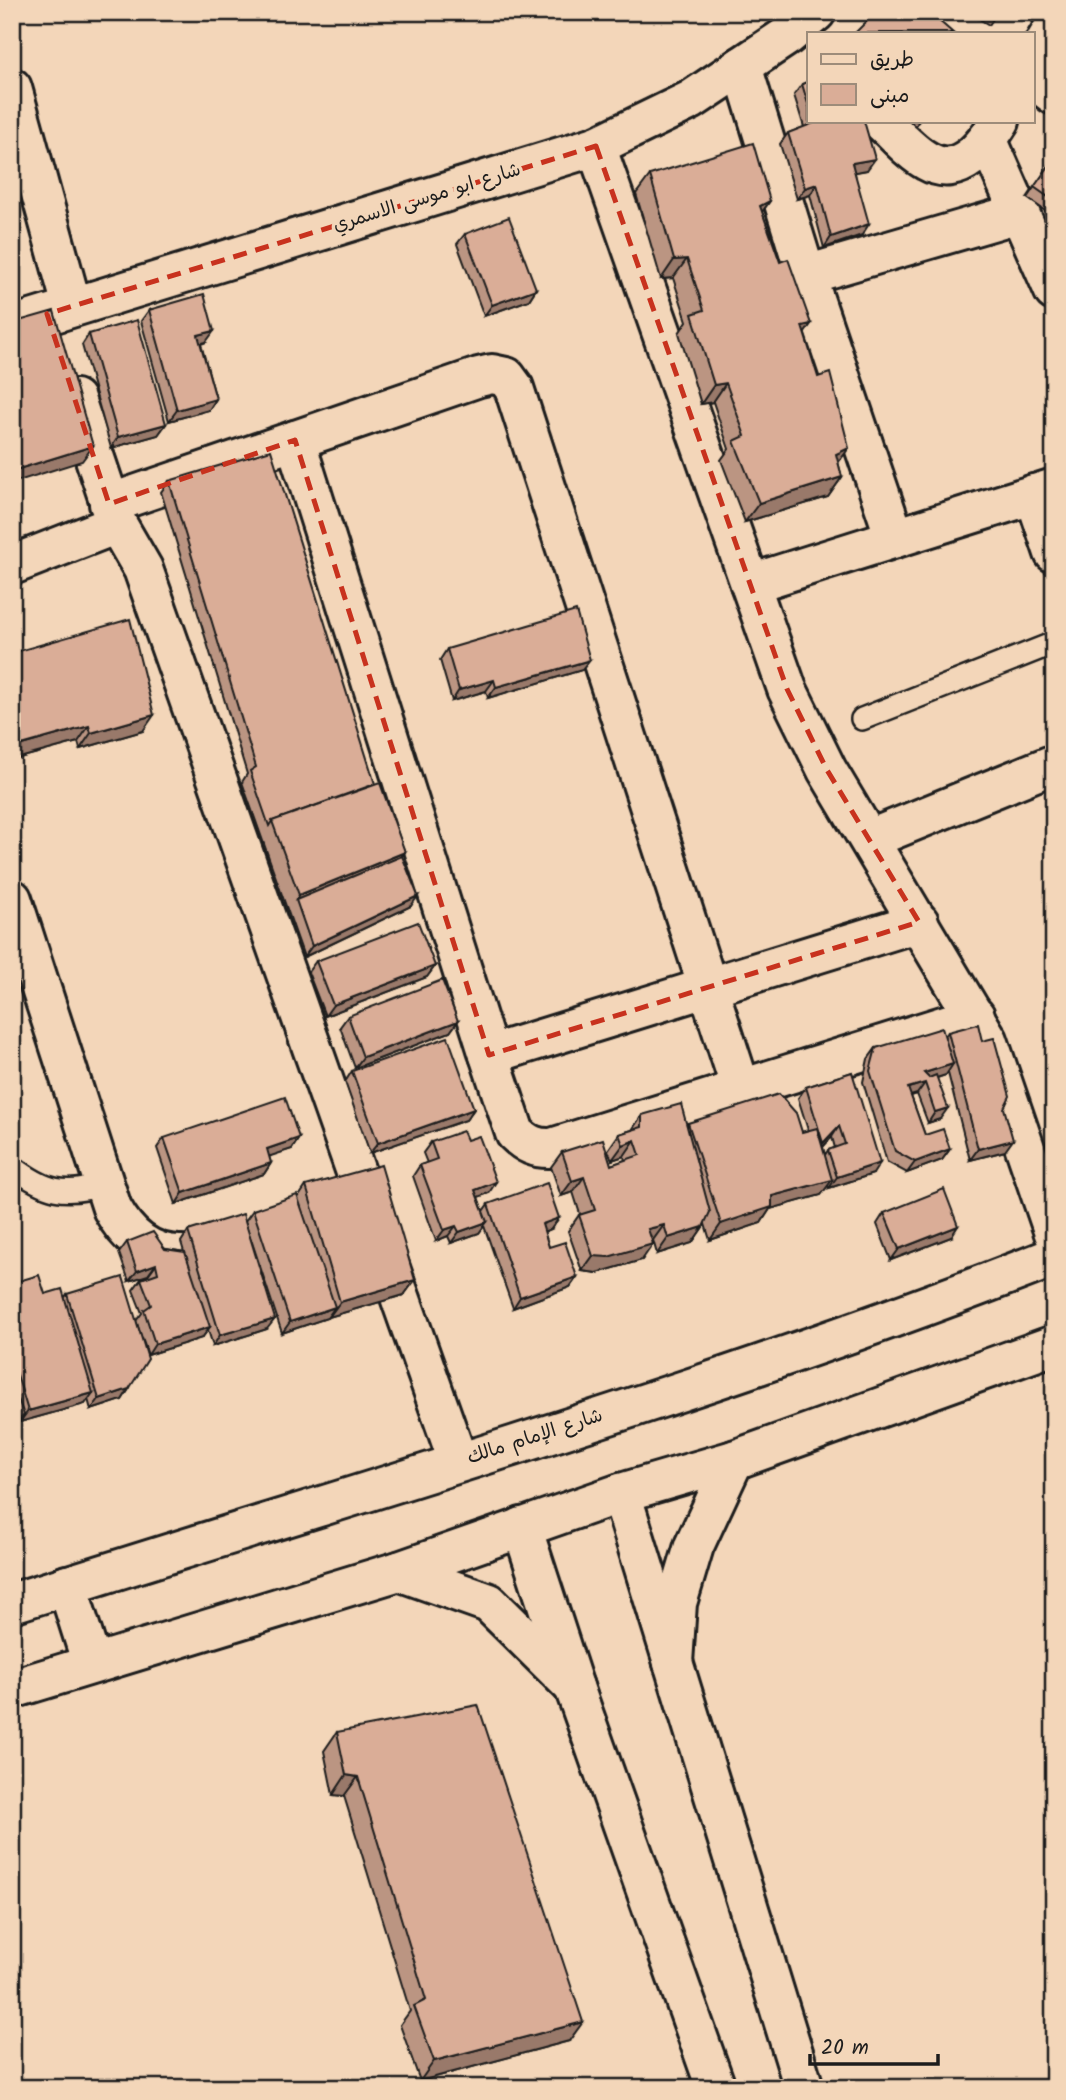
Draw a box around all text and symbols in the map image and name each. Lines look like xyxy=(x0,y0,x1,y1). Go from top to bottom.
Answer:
legend xyxy=(807,32,1034,122)
text: طريق xyxy=(870,44,914,77)
text: مبنى xyxy=(870,80,909,113)
street label: شارع ابو موسى الاسمري xyxy=(329,155,525,241)
street label: شارع الإمام مالك xyxy=(463,1401,607,1473)
scale bar xyxy=(810,2023,938,2067)
text: 20 m xyxy=(821,2032,869,2065)

